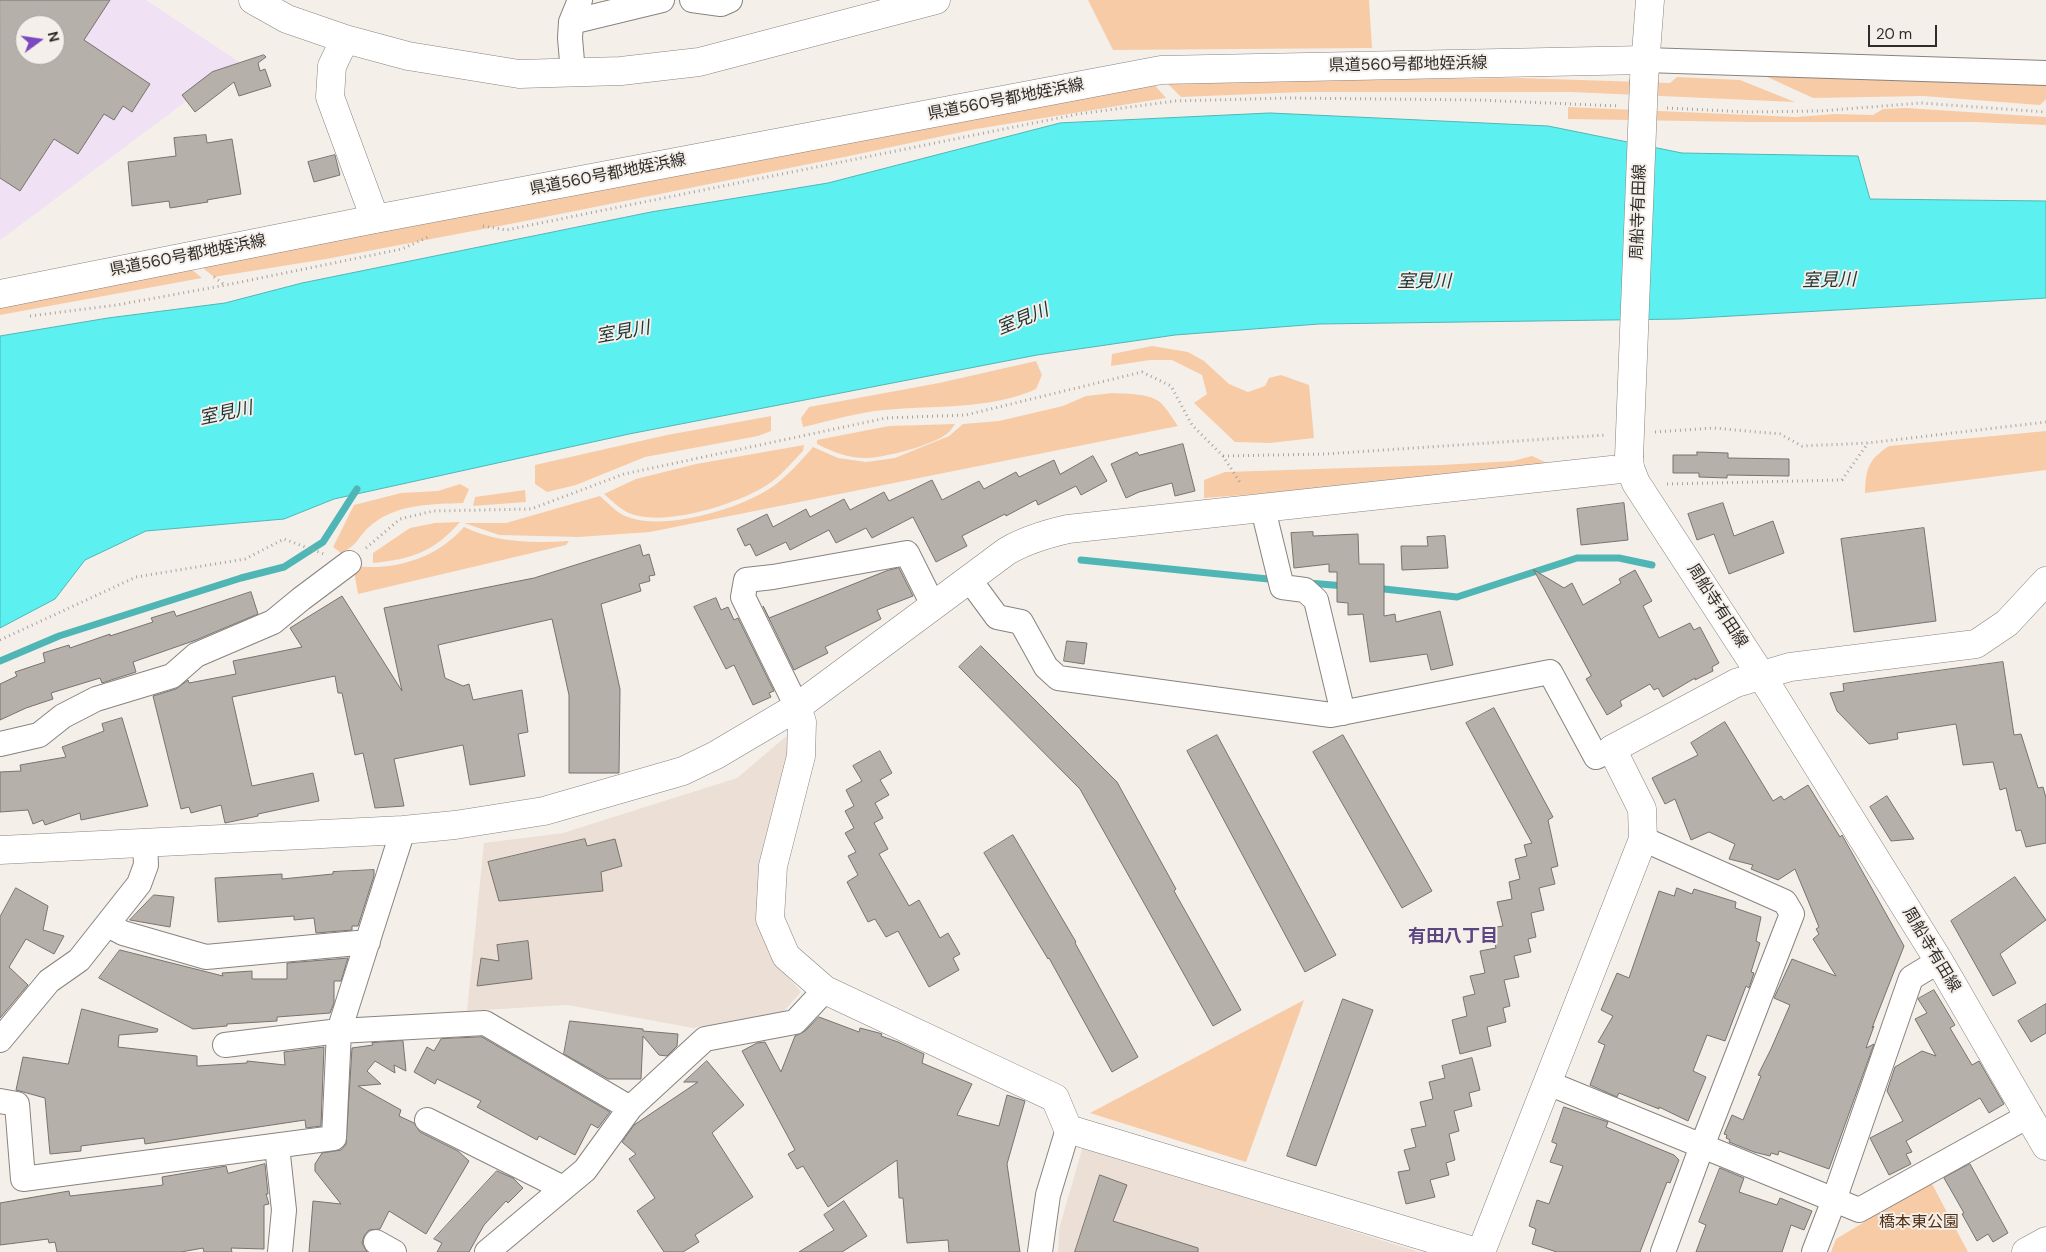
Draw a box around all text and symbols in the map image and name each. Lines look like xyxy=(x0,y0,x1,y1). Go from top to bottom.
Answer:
north arrow xyxy=(15,15,65,65)
scale bar xyxy=(1871,15,1940,47)
text: 20 m xyxy=(1876,24,1912,44)
text: N xyxy=(44,29,64,44)
street label: 県道560号都地姪浜線 xyxy=(1328,54,1488,76)
street label: 県道560号都地姪浜線 xyxy=(926,75,1086,125)
street label: 県道560号都地姪浜線 xyxy=(528,150,688,200)
street label: 周船寺有田線 xyxy=(1628,164,1650,260)
street label: 県道560号都地姪浜線 xyxy=(108,231,268,281)
water label: 室見川 xyxy=(1802,270,1856,292)
water label: 室見川 xyxy=(1397,271,1451,293)
water label: 室見川 xyxy=(994,300,1052,340)
water label: 室見川 xyxy=(595,318,651,348)
water label: 室見川 xyxy=(197,398,255,430)
street label: 周船寺有田線 xyxy=(1683,561,1751,651)
street label: 周船寺有田線 xyxy=(1898,904,1964,996)
district label: 有田八丁目 xyxy=(1408,926,1498,948)
park label: 橋本東公園 xyxy=(1879,1213,1959,1233)

